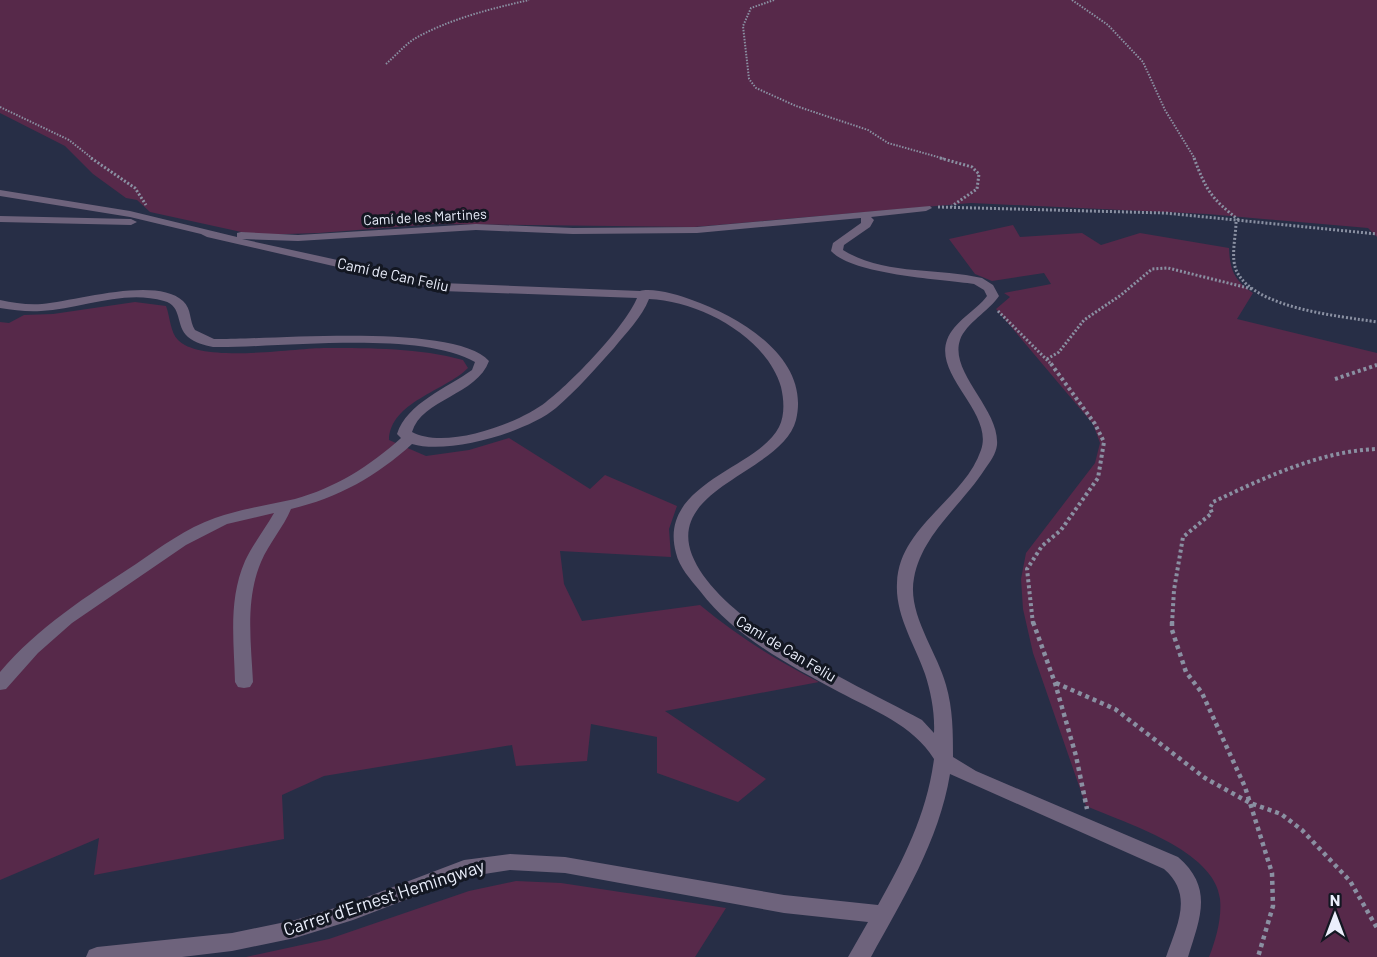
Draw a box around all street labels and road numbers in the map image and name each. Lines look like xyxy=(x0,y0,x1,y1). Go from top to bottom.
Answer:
street label: Camí de les Martines xyxy=(363,205,487,228)
street label: Camí de Can Feliu xyxy=(336,253,451,295)
street label: Camí de Can Feliu xyxy=(733,611,840,685)
street label: Carrer d'Ernest Hemingway xyxy=(280,854,487,940)

